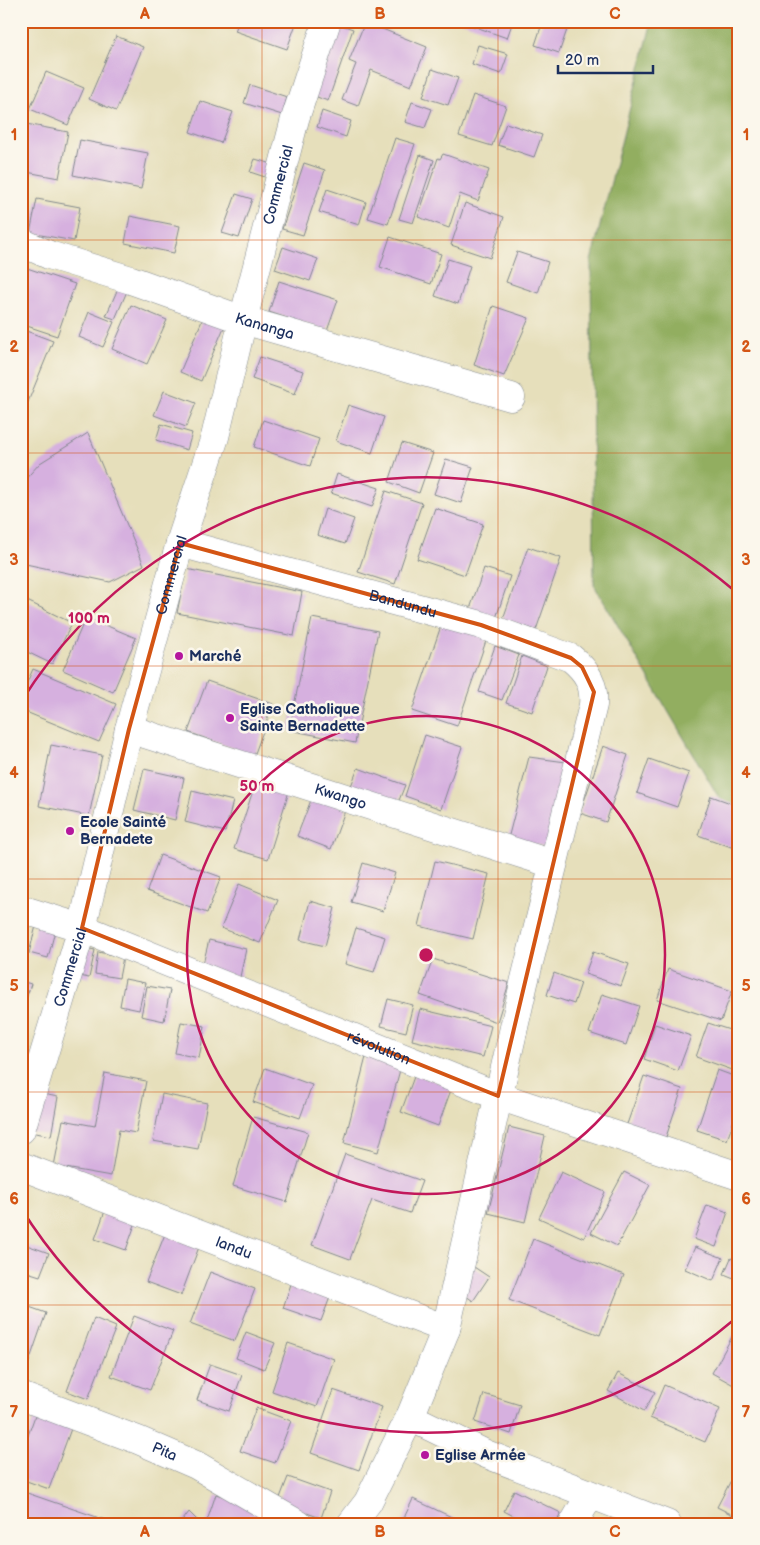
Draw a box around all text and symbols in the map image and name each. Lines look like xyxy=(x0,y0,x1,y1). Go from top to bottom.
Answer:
text: A xyxy=(139,5,150,24)
text: B xyxy=(374,5,386,24)
text: C xyxy=(609,5,621,24)
scale bar xyxy=(558,42,652,74)
text: 20 m xyxy=(565,51,599,70)
text: 1 xyxy=(11,126,17,145)
text: 1 xyxy=(743,126,749,145)
street label: Commercial xyxy=(259,143,298,227)
street label: Kananga xyxy=(232,309,296,344)
text: 2 xyxy=(9,338,19,357)
text: 2 xyxy=(741,338,751,357)
street label: Commercial xyxy=(152,533,192,617)
text: 3 xyxy=(9,551,19,570)
text: 3 xyxy=(741,551,751,570)
street label: Bandundu xyxy=(367,586,439,623)
text: 100 m xyxy=(68,609,110,628)
place label: Marché xyxy=(189,647,242,666)
marker: Marché xyxy=(173,650,185,662)
place label: Eglise Catholique Sainte Bernadette xyxy=(240,700,366,736)
marker: Eglise Catholique Sainte Bernadette xyxy=(224,712,236,724)
text: 4 xyxy=(9,764,19,783)
text: 4 xyxy=(741,764,751,783)
text: 50 m xyxy=(240,777,275,796)
street label: Kwango xyxy=(312,780,369,814)
place label: Ecole Sainté Bernadete xyxy=(80,813,166,849)
marker: Ecole Sainté Bernadete xyxy=(64,825,76,837)
street label: Commercial xyxy=(50,926,91,1009)
centre of rings xyxy=(417,946,435,964)
text: 5 xyxy=(9,977,19,996)
text: 5 xyxy=(741,977,751,996)
street label: révolution xyxy=(344,1027,413,1070)
text: 6 xyxy=(9,1190,19,1209)
text: 6 xyxy=(741,1190,751,1209)
street label: landu xyxy=(213,1233,254,1264)
text: 7 xyxy=(10,1403,19,1422)
text: 7 xyxy=(742,1403,751,1422)
street label: Pita xyxy=(149,1438,180,1466)
place label: Eglise Armée xyxy=(435,1446,526,1465)
marker: Eglise Armée xyxy=(419,1449,431,1461)
text: A xyxy=(139,1523,150,1542)
text: B xyxy=(374,1523,386,1542)
text: C xyxy=(609,1523,621,1542)

